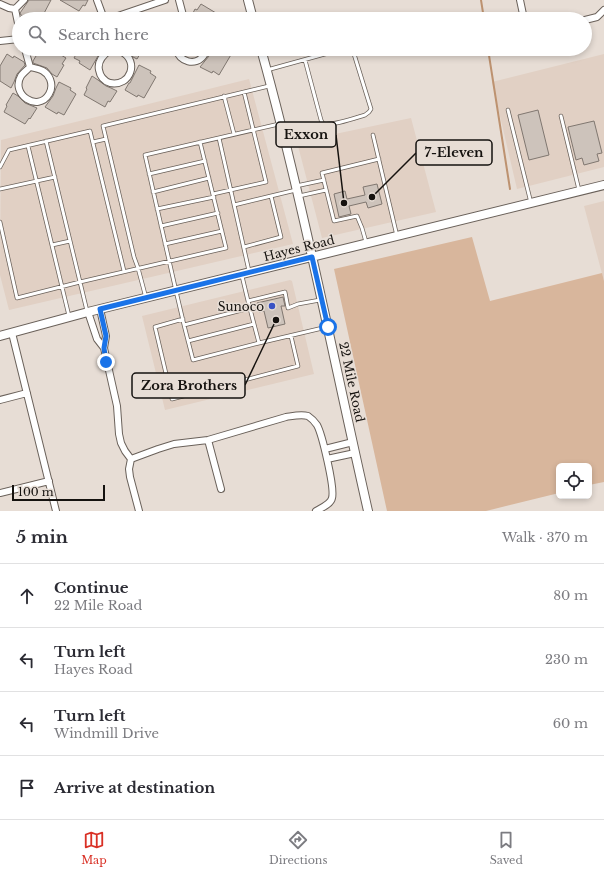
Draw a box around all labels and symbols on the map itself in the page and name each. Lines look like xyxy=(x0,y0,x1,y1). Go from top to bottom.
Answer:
callout: Exxon xyxy=(276,122,336,147)
text: Exxon xyxy=(284,126,329,143)
callout: 7-Eleven xyxy=(416,140,492,165)
text: 7-Eleven xyxy=(424,144,484,161)
street label: Hayes Road xyxy=(262,232,336,264)
place label: Sunoco xyxy=(218,299,264,314)
marker: Sunoco xyxy=(267,301,277,311)
route start xyxy=(319,318,337,336)
street label: 22 Mile Road xyxy=(336,341,368,423)
route end xyxy=(97,353,115,371)
callout: Zora Brothers xyxy=(132,373,245,398)
text: Zora Brothers xyxy=(141,377,237,394)
scale bar xyxy=(12,483,105,502)

